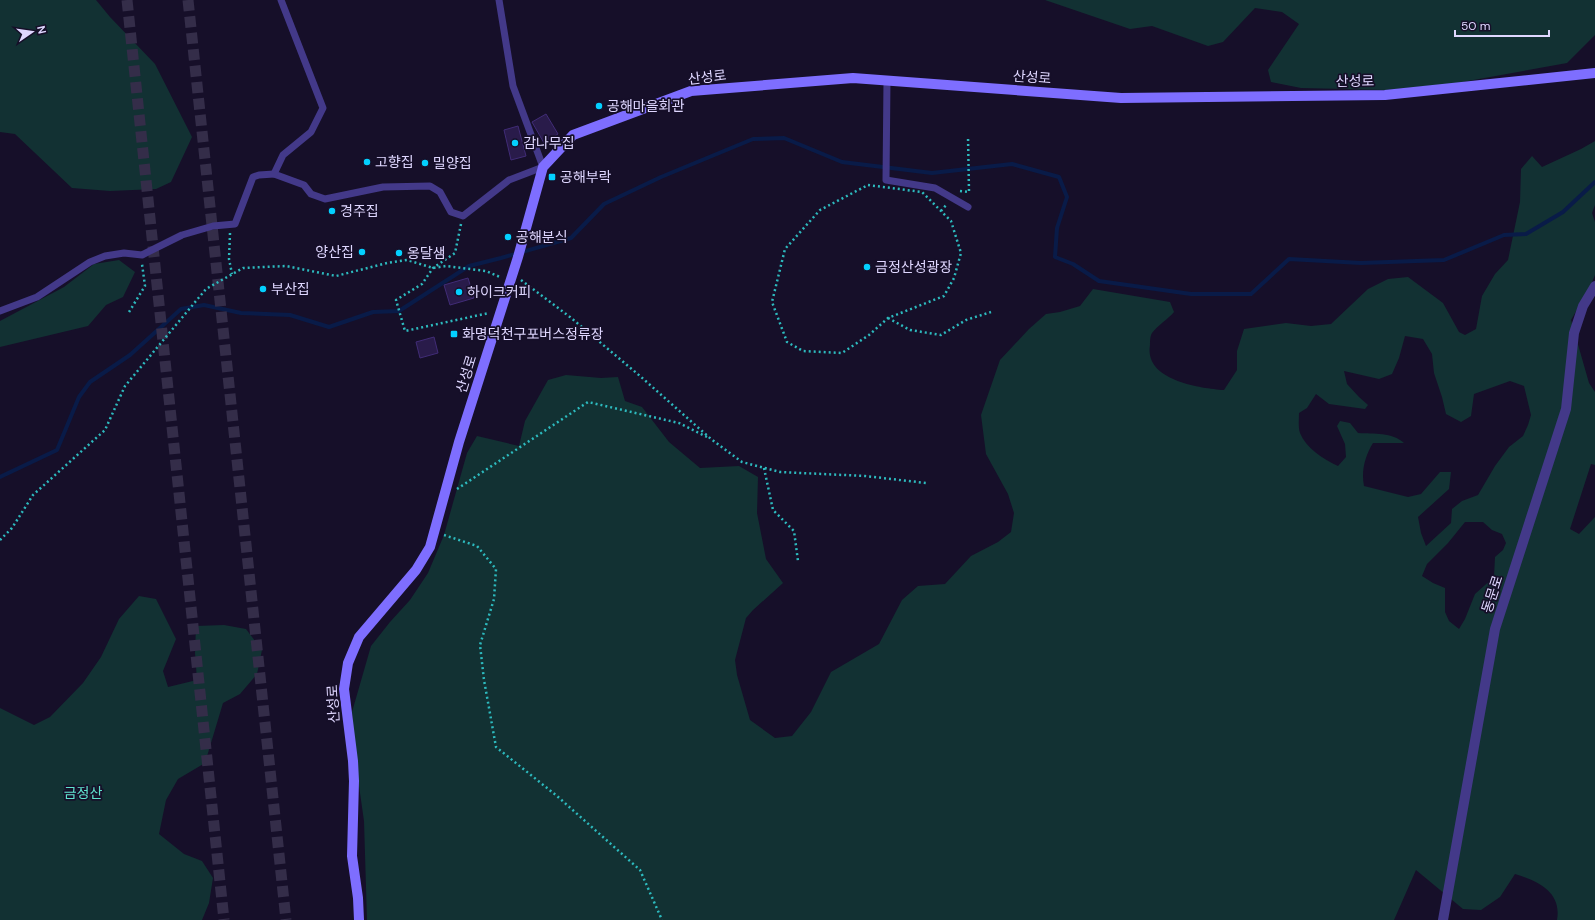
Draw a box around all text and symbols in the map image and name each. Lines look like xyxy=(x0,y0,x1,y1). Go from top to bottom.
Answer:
north arrow xyxy=(12,12,52,52)
scale bar xyxy=(1455,12,1549,38)
text: 50 m xyxy=(1461,18,1490,34)
text: N xyxy=(34,24,49,35)
street label: 산성로 xyxy=(687,66,727,88)
street label: 산성로 xyxy=(1012,67,1052,87)
street label: 산성로 xyxy=(1336,72,1375,90)
place label: 공해마을회관 xyxy=(607,97,684,115)
marker: 공해마을회관 xyxy=(594,101,604,111)
place label: 감나무집 xyxy=(523,134,575,152)
marker: 감나무집 xyxy=(510,138,520,148)
place label: 고향집 xyxy=(375,153,414,171)
place label: 밀양집 xyxy=(433,154,472,172)
marker: 고향집 xyxy=(362,157,372,167)
marker: 밀양집 xyxy=(420,158,430,168)
place label: 공해부락 xyxy=(560,168,612,186)
marker: 공해부락 xyxy=(547,172,557,182)
place label: 경주집 xyxy=(340,202,379,220)
marker: 경주집 xyxy=(327,206,337,216)
place label: 공해분식 xyxy=(516,228,568,246)
marker: 공해분식 xyxy=(503,232,513,242)
place label: 양산집 xyxy=(315,243,354,261)
place label: 옹달샘 xyxy=(407,244,446,262)
marker: 양산집 xyxy=(357,247,367,257)
marker: 옹달샘 xyxy=(394,248,404,258)
place label: 금정산성광장 xyxy=(875,258,952,276)
marker: 금정산성광장 xyxy=(862,262,872,272)
place label: 부산집 xyxy=(271,280,310,298)
place label: 하이크커피 xyxy=(467,283,531,301)
marker: 부산집 xyxy=(258,284,268,294)
marker: 하이크커피 xyxy=(454,287,464,297)
place label: 화명덕천구포버스정류장 xyxy=(462,325,604,343)
marker: 화명덕천구포버스정류장 xyxy=(449,329,459,339)
street label: 산성로 xyxy=(452,353,480,395)
street label: 동문로 xyxy=(1477,573,1507,615)
street label: 산성로 xyxy=(323,684,343,724)
park label: 금정산 xyxy=(64,784,102,802)

